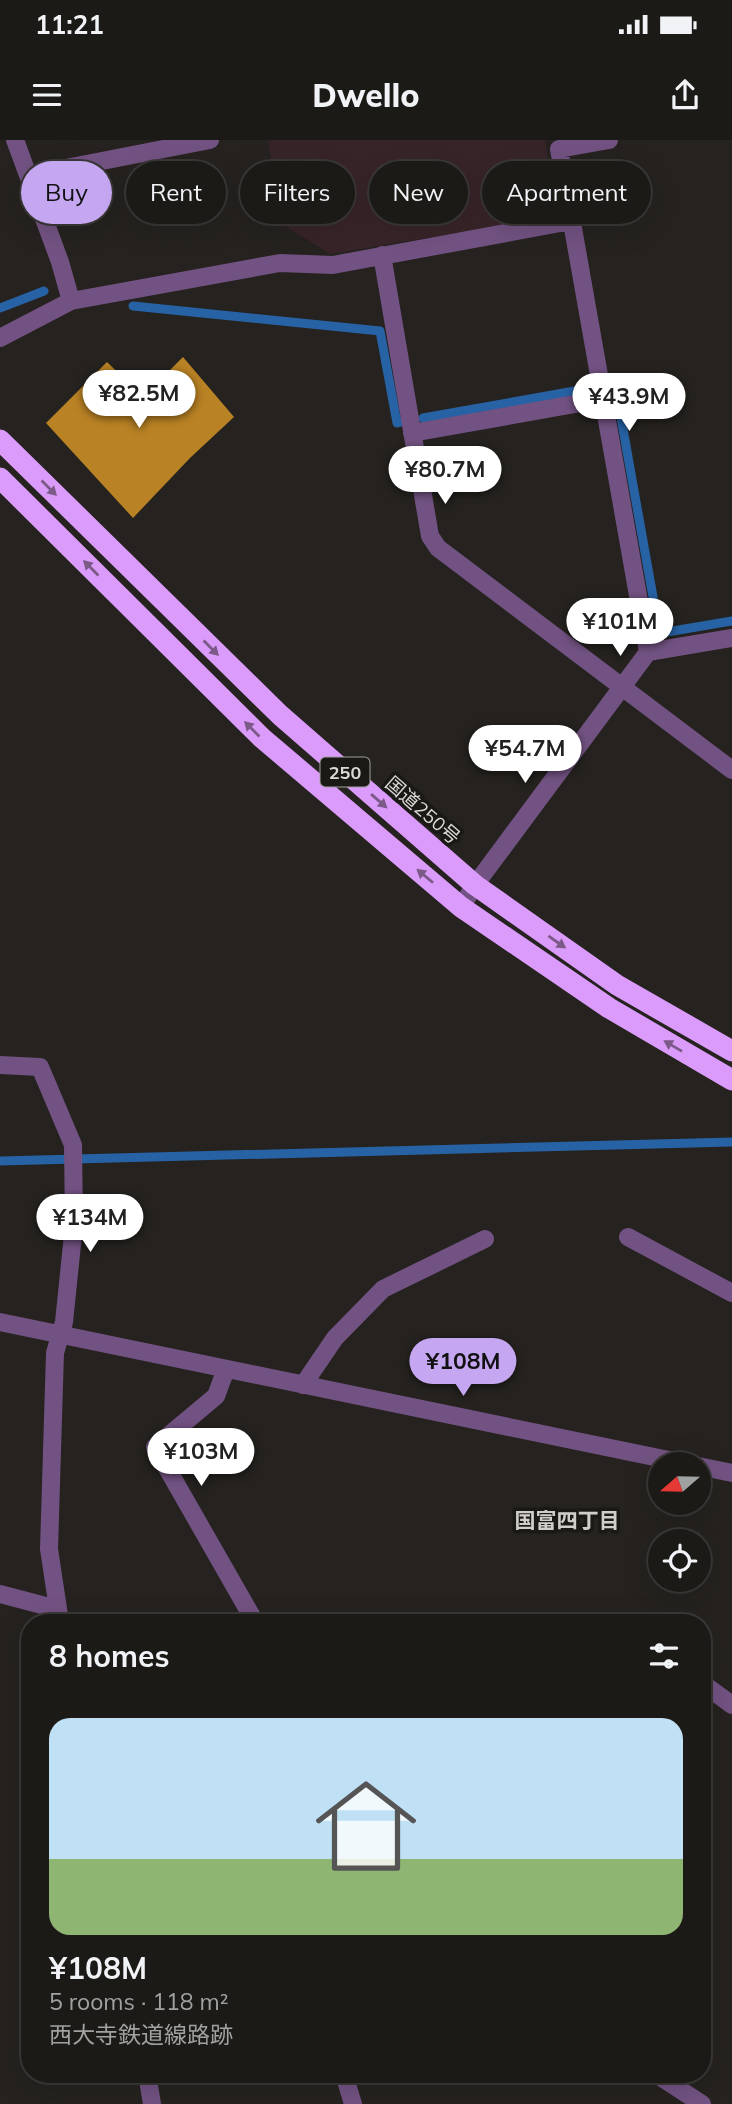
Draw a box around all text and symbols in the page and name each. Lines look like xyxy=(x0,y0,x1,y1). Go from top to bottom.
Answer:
text: 11:21 xyxy=(35,8,104,41)
text: Dwello xyxy=(312,75,420,115)
icon: menu xyxy=(28,76,66,114)
icon: share xyxy=(666,76,704,114)
chip: Buy xyxy=(21,161,112,224)
chip: Rent xyxy=(126,161,226,224)
chip: Filters xyxy=(240,161,355,224)
chip: New xyxy=(369,161,468,224)
chip: Apartment xyxy=(482,161,651,224)
pin: ¥82.5M xyxy=(82,370,196,430)
pin: ¥43.9M xyxy=(572,373,686,433)
text: ¥82.5M xyxy=(99,378,179,407)
text: ¥43.9M xyxy=(589,381,669,410)
pin: ¥80.7M xyxy=(388,446,502,506)
text: ¥80.7M xyxy=(405,454,485,483)
one-way arrow xyxy=(40,480,57,497)
one-way arrow xyxy=(83,560,99,577)
pin: ¥101M xyxy=(571,598,669,658)
text: ¥101M xyxy=(582,606,658,635)
one-way arrow xyxy=(202,639,219,655)
one-way arrow xyxy=(244,721,261,737)
pin: ¥54.7M xyxy=(468,726,582,785)
text: ¥54.7M xyxy=(485,733,565,762)
road number: 250 xyxy=(320,758,370,786)
street label: 国道250号 xyxy=(381,771,465,849)
one-way arrow xyxy=(370,793,387,808)
one-way arrow xyxy=(416,868,434,884)
one-way arrow xyxy=(548,935,566,949)
one-way arrow xyxy=(664,1040,683,1052)
pin: ¥134M xyxy=(41,1194,139,1254)
text: ¥134M xyxy=(52,1202,128,1231)
pin: ¥108M xyxy=(414,1338,512,1398)
text: ¥108M xyxy=(425,1346,501,1375)
pin: ¥103M xyxy=(152,1428,250,1488)
text: ¥103M xyxy=(163,1436,239,1465)
north arrow xyxy=(648,1452,710,1516)
map controls xyxy=(648,1452,711,1592)
district label: 国富四丁目 xyxy=(515,1507,620,1533)
button: locate xyxy=(648,1529,711,1592)
text: 8 homes xyxy=(49,1637,170,1675)
icon: filters xyxy=(645,1637,683,1675)
icon: home xyxy=(303,1763,429,1889)
text: ¥108M xyxy=(49,1949,147,1987)
text: 5 rooms · 118 m² xyxy=(49,1987,229,2016)
text: 西大寺鉄道線路跡 xyxy=(49,2020,233,2049)

